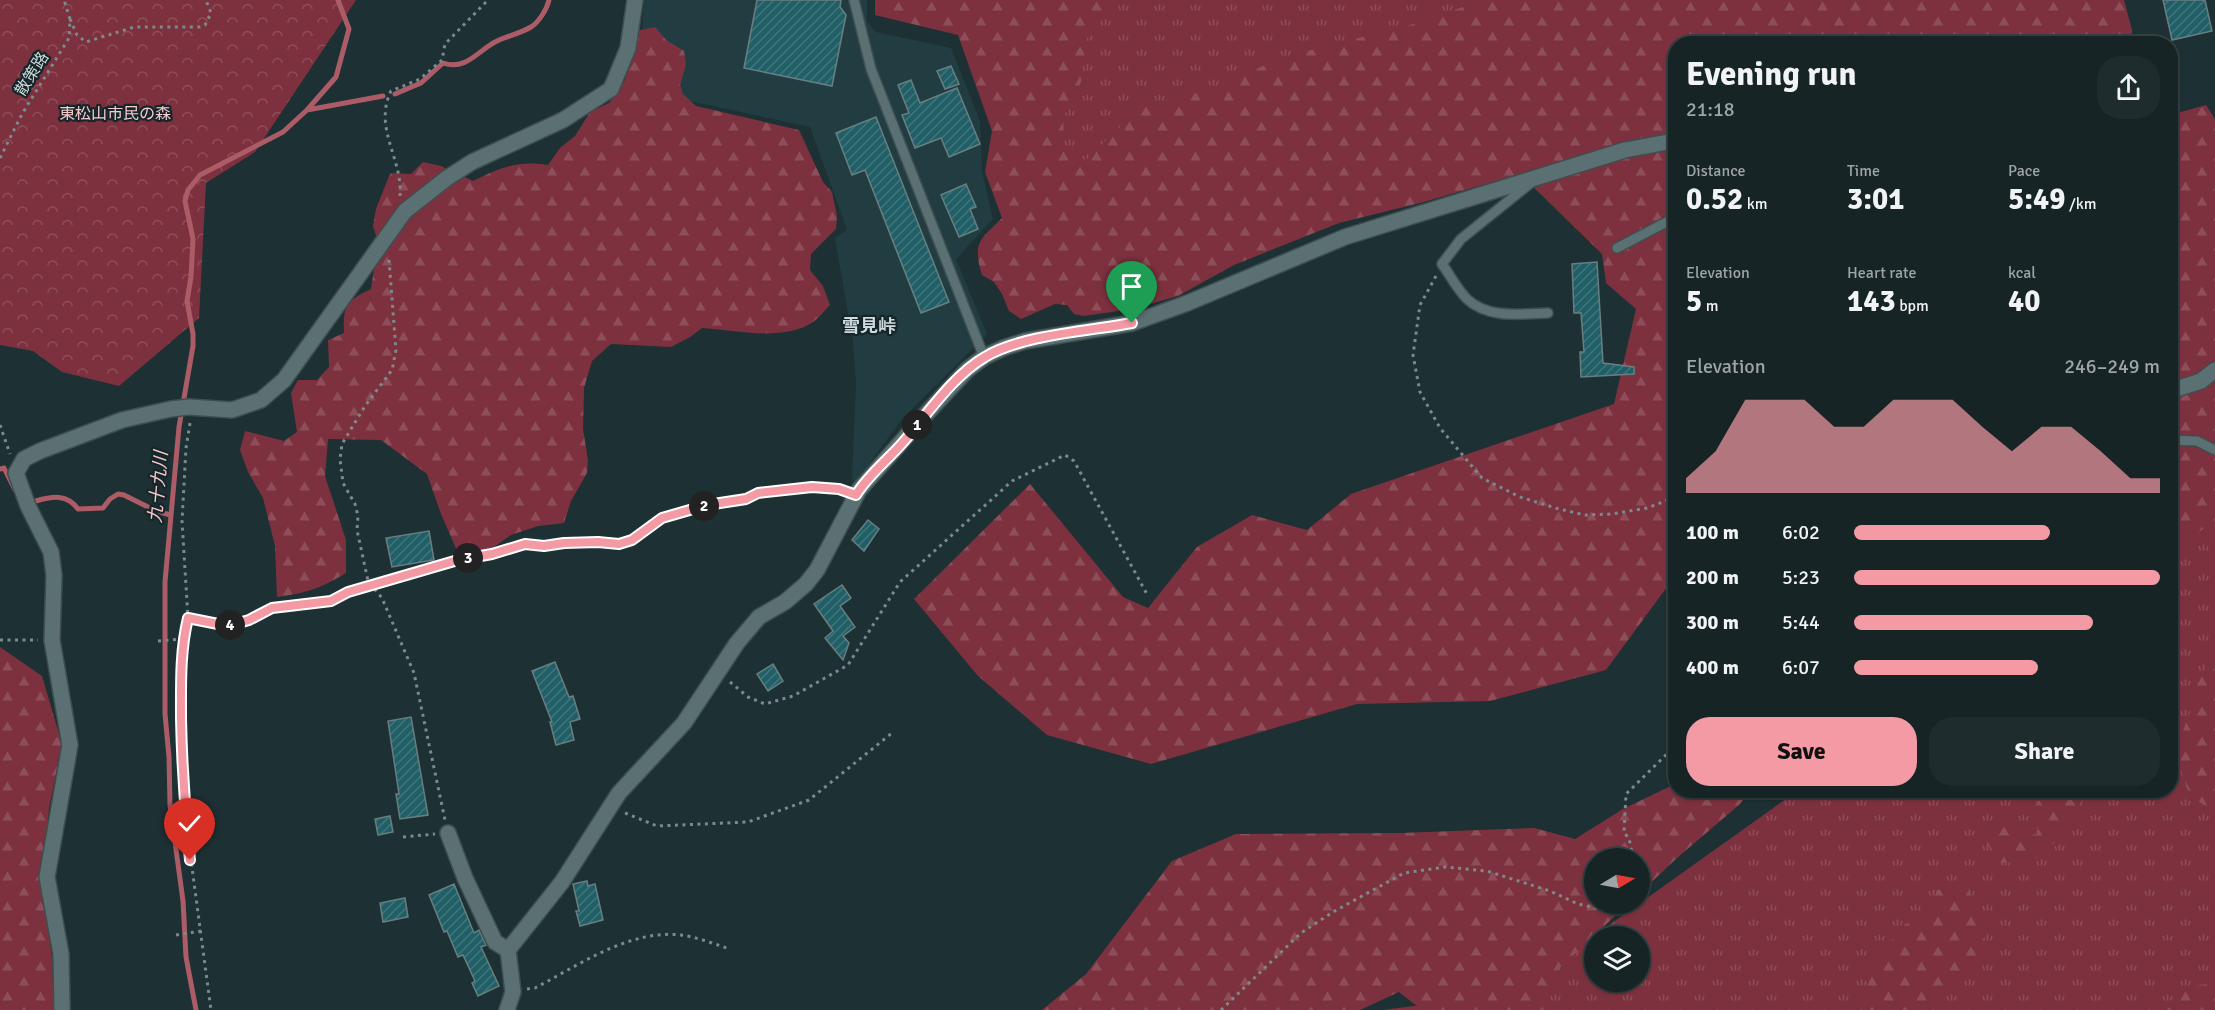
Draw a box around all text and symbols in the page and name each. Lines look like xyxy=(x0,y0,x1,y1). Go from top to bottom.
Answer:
street label: 散策路 xyxy=(11,48,53,100)
text: Evening run xyxy=(1686,54,1856,95)
button: share xyxy=(2097,56,2160,119)
text: 21:18 xyxy=(1686,97,1735,122)
park label: 東松山市民の森 xyxy=(59,104,171,124)
text: Distance xyxy=(1686,161,1746,181)
text: Time xyxy=(1847,161,1880,181)
text: Pace xyxy=(2008,161,2040,181)
text: 0.52 xyxy=(1686,181,1743,218)
text: 3:01 xyxy=(1847,181,1904,218)
text: 5:49 xyxy=(2008,181,2065,218)
text: km xyxy=(1743,194,1768,214)
text: /km xyxy=(2065,194,2097,214)
pin xyxy=(1106,261,1157,323)
text: Elevation xyxy=(1686,263,1750,283)
text: Heart rate xyxy=(1847,263,1916,283)
text: kcal xyxy=(2008,263,2036,283)
icon: arrive xyxy=(1115,270,1148,303)
text: 5 xyxy=(1686,283,1702,320)
text: 143 xyxy=(1847,283,1896,320)
text: 40 xyxy=(2008,283,2040,320)
text: m xyxy=(1702,296,1718,316)
text: bpm xyxy=(1896,296,1929,316)
district label: 雪見峠 xyxy=(842,315,896,337)
text: Elevation xyxy=(1686,354,1766,379)
text: 246–249 m xyxy=(2064,354,2160,379)
pin: 1 xyxy=(902,410,932,440)
text: 1 xyxy=(913,415,921,435)
water label: 九十九川 xyxy=(144,448,172,524)
pin: 2 xyxy=(689,491,719,521)
text: 2 xyxy=(700,496,708,516)
text: 100 m xyxy=(1686,520,1739,545)
text: 6:02 xyxy=(1782,520,1820,545)
pin: 3 xyxy=(453,543,483,573)
text: 3 xyxy=(464,548,472,568)
text: 200 m xyxy=(1686,565,1739,590)
text: 5:23 xyxy=(1782,565,1820,590)
pin: 4 xyxy=(215,610,245,640)
text: 300 m xyxy=(1686,610,1739,635)
text: 5:44 xyxy=(1782,610,1820,635)
text: 4 xyxy=(226,615,234,635)
text: 400 m xyxy=(1686,655,1739,680)
text: 6:07 xyxy=(1782,655,1820,680)
button: Save xyxy=(1686,717,1917,786)
button: Share xyxy=(1929,717,2160,786)
pin xyxy=(164,798,215,860)
icon: check xyxy=(173,807,206,840)
north arrow xyxy=(1584,848,1650,914)
map controls xyxy=(1584,848,1650,992)
button: layers xyxy=(1584,926,1650,992)

